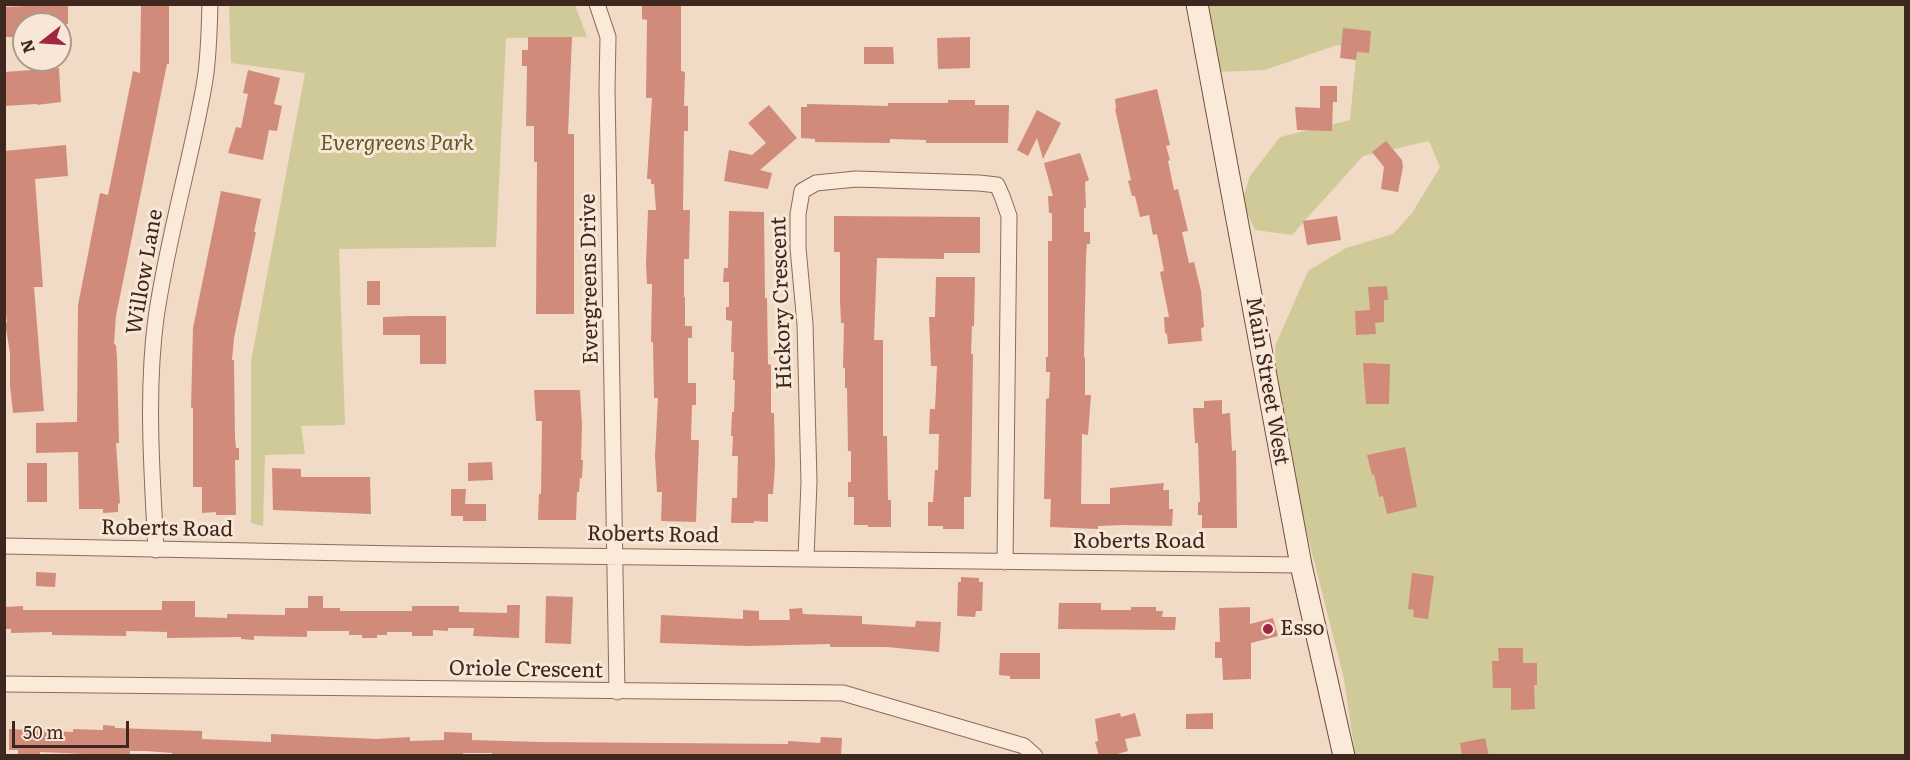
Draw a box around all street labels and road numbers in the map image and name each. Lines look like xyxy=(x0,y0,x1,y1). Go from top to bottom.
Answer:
street label: Evergreens Drive xyxy=(576,193,604,365)
street label: Willow Lane xyxy=(122,207,168,337)
street label: Hickory Crescent xyxy=(766,216,798,390)
street label: Main Street West xyxy=(1240,295,1294,467)
street label: Roberts Road xyxy=(101,515,233,543)
street label: Roberts Road xyxy=(587,521,719,549)
street label: Roberts Road xyxy=(1073,529,1205,555)
street label: Oriole Crescent xyxy=(449,656,603,684)

